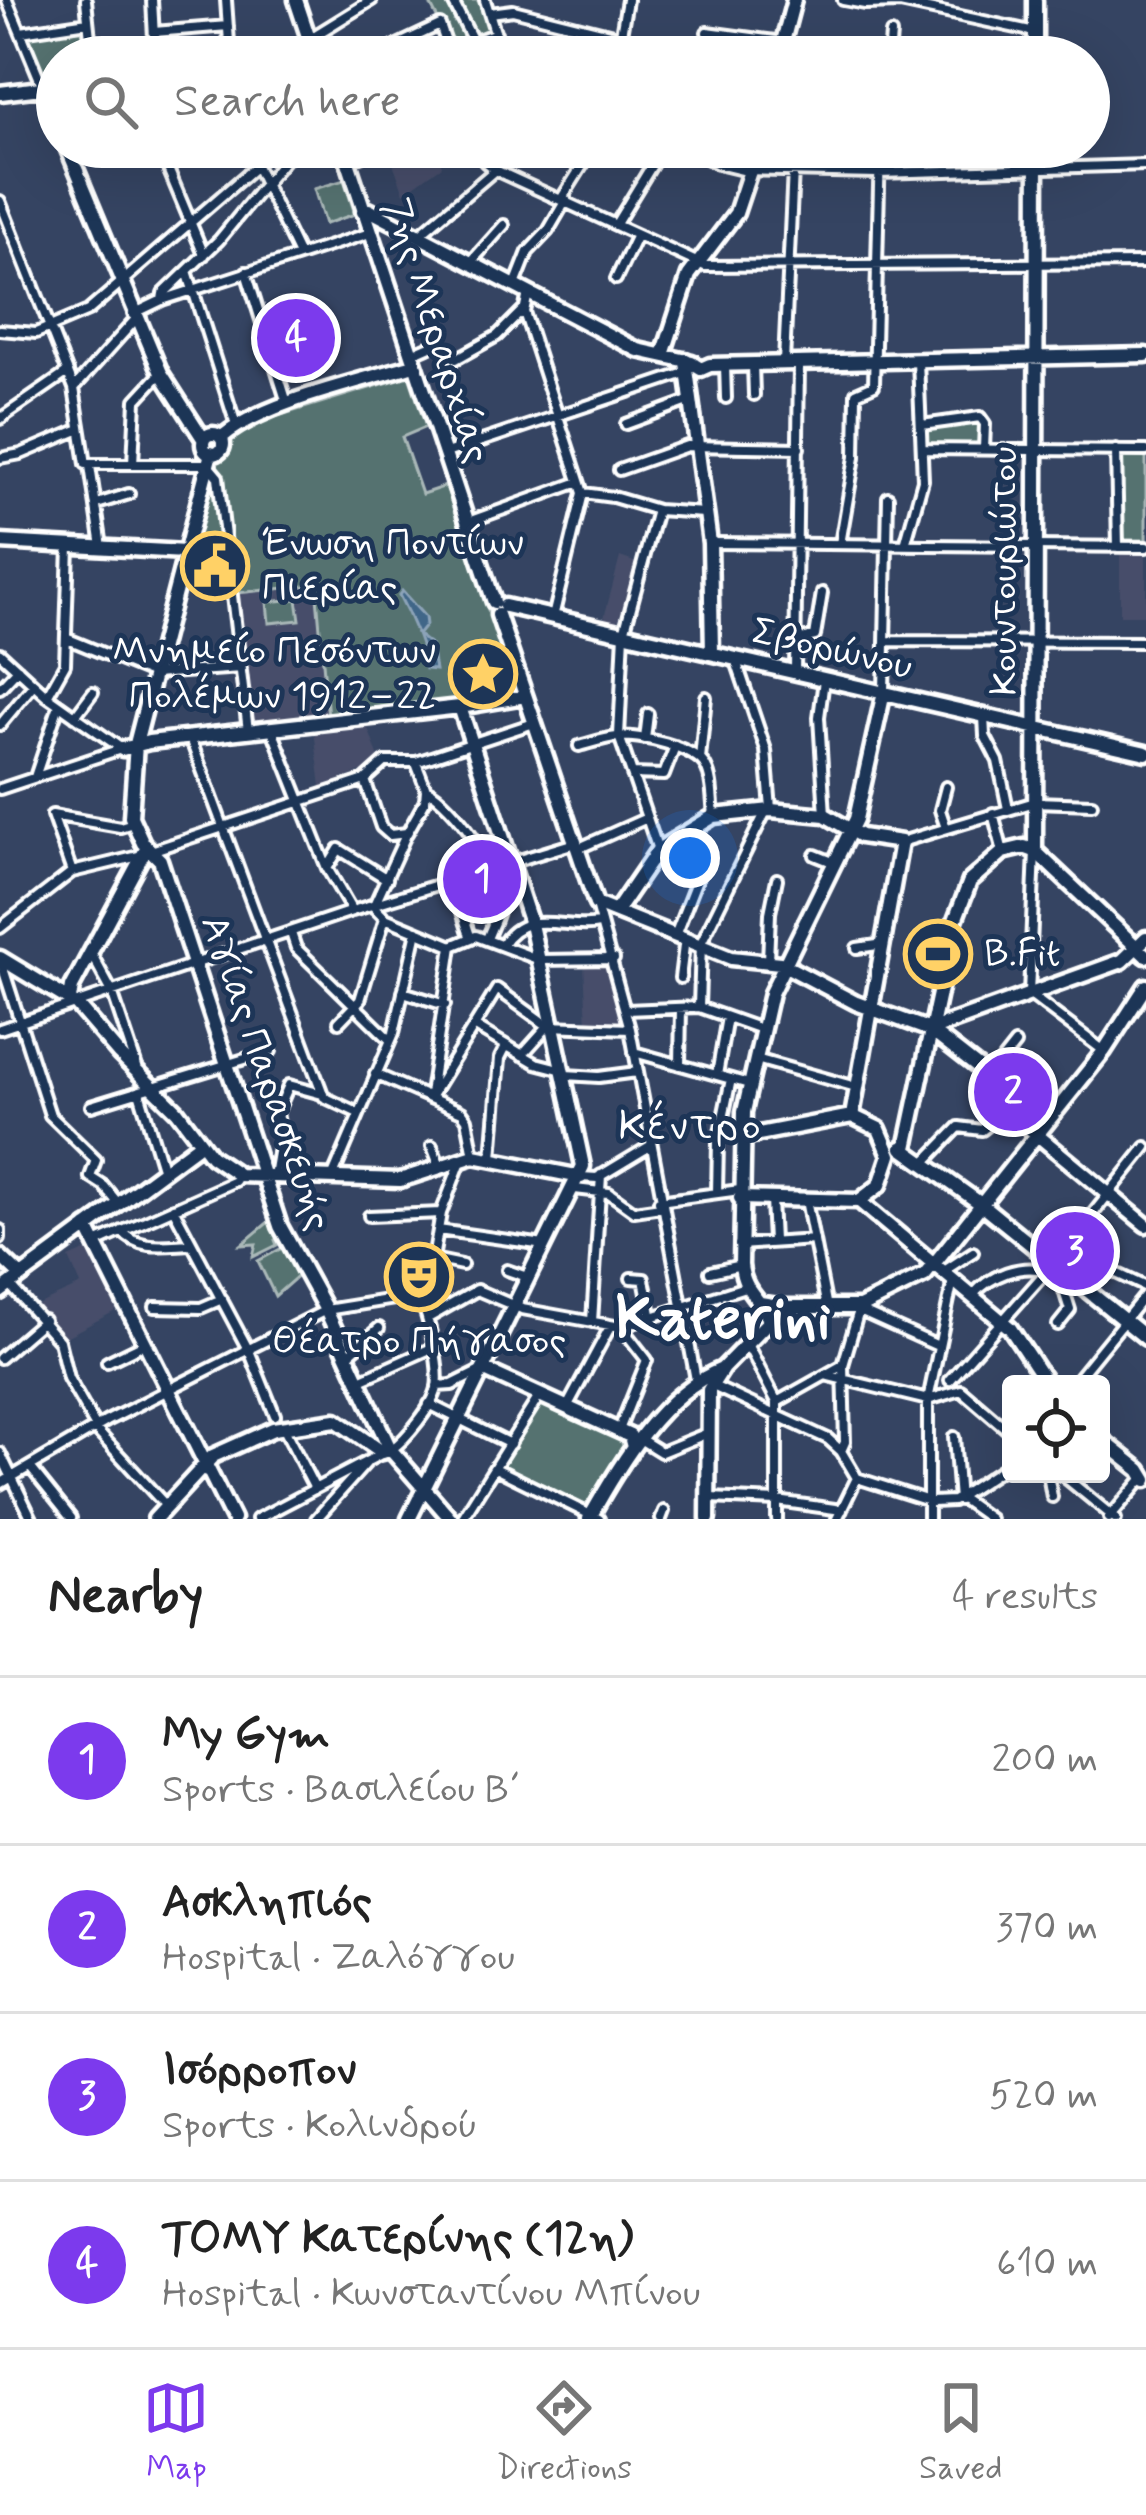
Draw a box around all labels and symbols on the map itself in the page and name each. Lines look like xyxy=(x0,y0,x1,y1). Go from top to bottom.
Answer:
street label: 7ης Μεραρχίας xyxy=(368,192,502,470)
pin: 4 xyxy=(257,293,335,383)
street label: Κουντουριώτου xyxy=(980,447,1031,695)
place label: Ένωση Ποντίων Πιερίας xyxy=(262,519,524,615)
public building icon: Ένωση Ποντίων Πιερίας xyxy=(180,531,250,601)
street label: Σβορώνου xyxy=(747,607,917,693)
place label: Μνημείο Πεσόντων Πολέμων 1912–22 xyxy=(112,627,436,723)
place icon: Μνημείο Πεσόντων Πολέμων 1912–22 xyxy=(448,639,518,709)
your location xyxy=(660,828,720,888)
pin: 1 xyxy=(443,834,521,924)
street label: Αγίας Παρασκευής xyxy=(187,908,343,1238)
sports icon: B.Fit xyxy=(903,919,973,989)
place label: B.Fit xyxy=(984,929,1061,980)
pin: 2 xyxy=(974,1047,1052,1137)
district label: Κέντρο xyxy=(618,1099,764,1155)
pin: 3 xyxy=(1036,1206,1114,1296)
theatre icon: Θέατρο Πήγασος xyxy=(384,1242,454,1312)
district label: Katerini xyxy=(615,1279,831,1362)
place label: Θέατρο Πήγασος xyxy=(272,1317,566,1368)

